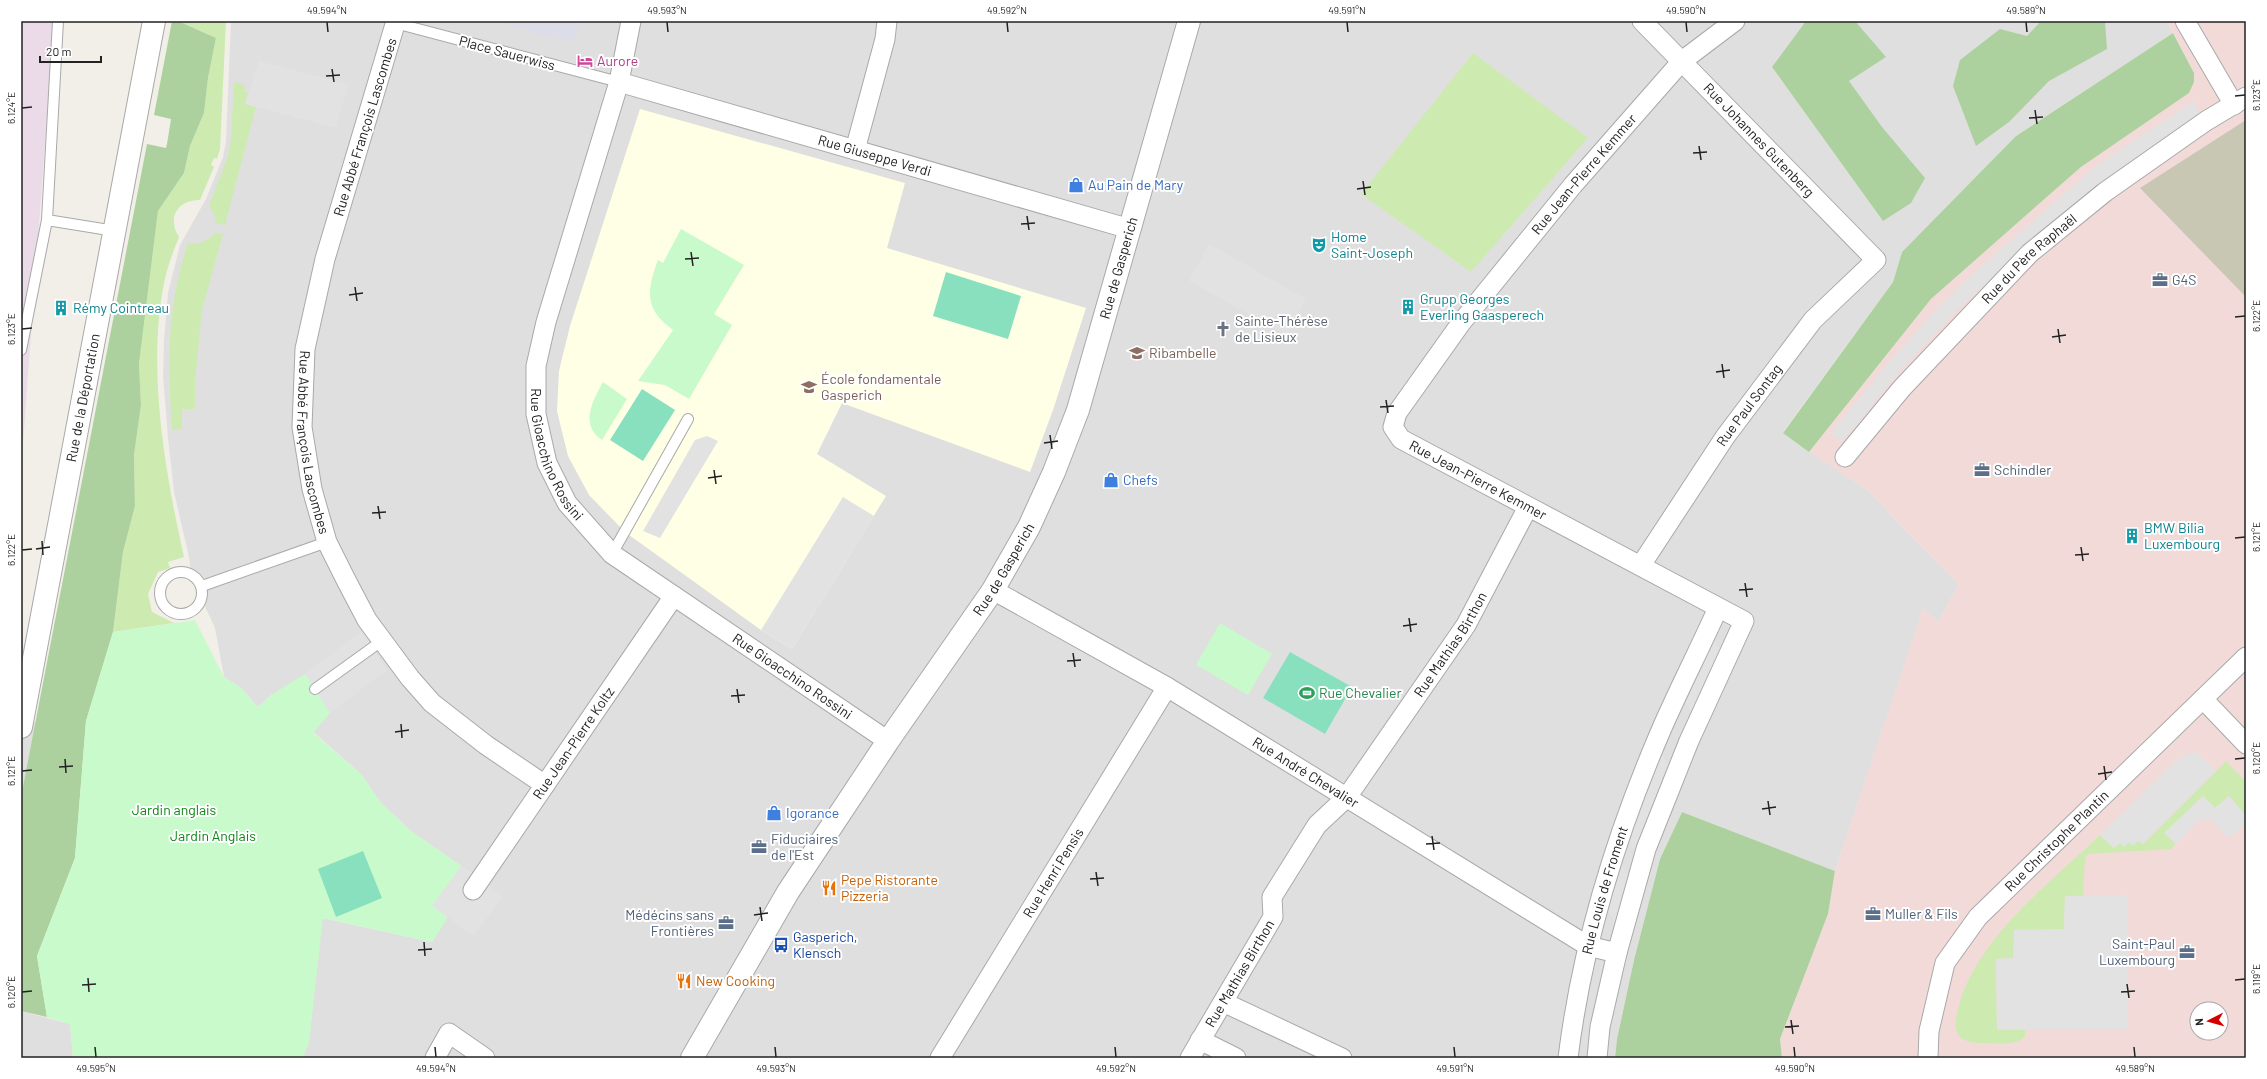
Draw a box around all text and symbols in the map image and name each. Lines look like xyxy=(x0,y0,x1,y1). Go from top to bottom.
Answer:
text: 49.594°N xyxy=(307,4,347,16)
text: 49.593°N xyxy=(647,4,687,16)
text: 49.592°N xyxy=(987,4,1027,16)
text: 49.591°N xyxy=(1328,4,1366,16)
text: 49.590°N xyxy=(1666,4,1706,16)
text: 49.589°N xyxy=(2006,4,2046,16)
street label: Place Sauerwiss xyxy=(457,32,557,74)
street label: Rue Abbé François Lascombes xyxy=(329,35,400,218)
scale bar xyxy=(40,38,101,64)
text: 20 m xyxy=(46,44,72,58)
hotel icon: Aurore xyxy=(576,52,594,70)
place label: Aurore xyxy=(597,52,638,69)
street label: Rue Johannes Gutenberg xyxy=(1700,79,1818,200)
text: 6.123°E xyxy=(2250,79,2262,111)
text: 6.124°E xyxy=(5,92,17,124)
street label: Rue Jean-Pierre Kemmer xyxy=(1527,110,1640,238)
street label: Rue Giuseppe Verdi xyxy=(816,131,933,179)
shop icon: Au Pain de Mary xyxy=(1067,176,1085,194)
place label: Au Pain de Mary xyxy=(1088,176,1184,193)
street label: Rue du Père Raphaël xyxy=(1978,210,2080,307)
street label: Rue de Gasperich xyxy=(1095,215,1141,321)
place label: Home Saint-Joseph xyxy=(1331,228,1413,261)
theatre icon: Home Saint-Joseph xyxy=(1310,236,1328,254)
office icon: G4S xyxy=(2151,271,2169,289)
place label: G4S xyxy=(2172,271,2196,288)
place label: Grupp Georges Everling Gaasperech xyxy=(1420,290,1544,323)
building icon: Grupp Georges Everling Gaasperech xyxy=(1399,298,1417,316)
building icon: Rémy Cointreau xyxy=(52,299,70,317)
place label: Rémy Cointreau xyxy=(73,299,169,316)
text: 6.122°E xyxy=(2250,300,2262,332)
place label: Sainte-Thérèse de Lisieux xyxy=(1235,312,1328,345)
text: 6.123°E xyxy=(5,313,17,345)
church icon: Sainte-Thérèse de Lisieux xyxy=(1214,320,1232,338)
street label: Rue de la Déportation xyxy=(62,332,103,463)
school or university icon: Ribambelle xyxy=(1128,344,1146,362)
place label: Ribambelle xyxy=(1149,344,1216,361)
street label: Rue Abbé François Lascombes xyxy=(294,350,333,536)
street label: Rue Paul Sontag xyxy=(1712,360,1785,449)
place label: École fondamentale Gasperich xyxy=(821,370,941,403)
school or university icon: École fondamentale Gasperich xyxy=(800,378,818,396)
street label: Rue Gioacchino Rossini xyxy=(528,388,587,524)
street label: Rue Jean-Pierre Kemmer xyxy=(1407,436,1550,523)
office icon: Schindler xyxy=(1973,461,1991,479)
place label: Schindler xyxy=(1994,461,2051,478)
shop icon: Chefs xyxy=(1102,471,1120,489)
place label: Chefs xyxy=(1123,471,1158,488)
place label: BMW Bilia Luxembourg xyxy=(2144,519,2220,552)
street label: Rue de Gasperich xyxy=(969,520,1038,619)
text: 6.121°E xyxy=(2250,522,2262,552)
building icon: BMW Bilia Luxembourg xyxy=(2123,527,2141,545)
text: 6.122°E xyxy=(5,534,17,566)
street label: Rue Mathias Birthon xyxy=(1410,589,1490,700)
street label: Rue Gioacchino Rossini xyxy=(730,629,856,722)
street label: Rue Jean-Pierre Koltz xyxy=(529,683,617,802)
sports icon: Rue Chevalier xyxy=(1298,684,1316,702)
place label: Rue Chevalier xyxy=(1319,684,1402,701)
street label: Rue André Chevalier xyxy=(1250,733,1362,811)
text: 6.120°E xyxy=(2250,742,2262,774)
text: 6.121°E xyxy=(5,756,17,786)
street label: Rue Christophe Plantin xyxy=(2001,786,2112,895)
park label: Jardin anglais xyxy=(132,801,217,818)
shop icon: Igorance xyxy=(765,804,783,822)
place label: Igorance xyxy=(786,804,839,821)
street label: Rue Henri Pensis xyxy=(1019,824,1087,921)
street label: Rue Louis de Froment xyxy=(1578,824,1631,956)
park label: Jardin Anglais xyxy=(170,827,256,844)
place label: Fiduciaires de l'Est xyxy=(771,830,839,863)
office icon: Fiduciaires de l'Est xyxy=(750,838,768,856)
place label: Pepe Ristorante Pizzeria xyxy=(841,871,938,904)
restaurant icon: Pepe Ristorante Pizzeria xyxy=(820,879,838,897)
office icon: Muller & Fils xyxy=(1864,905,1882,923)
place label: Muller & Fils xyxy=(1885,905,1958,922)
place label: Médécins sans Frontières xyxy=(625,906,714,939)
office icon: Médécins sans Frontières xyxy=(717,914,735,932)
street label: Rue Mathias Birthon xyxy=(1201,916,1278,1030)
place label: Gasperich, Klensch xyxy=(793,928,857,961)
place label: Saint-Paul Luxembourg xyxy=(2099,935,2175,968)
bus stop icon: Gasperich, Klensch xyxy=(772,936,790,954)
office icon: Saint-Paul Luxembourg xyxy=(2178,943,2196,961)
text: 6.119°E xyxy=(2250,964,2262,994)
restaurant icon: New Cooking xyxy=(675,972,693,990)
place label: New Cooking xyxy=(696,972,775,989)
text: 6.120°E xyxy=(5,976,17,1008)
north arrow xyxy=(2189,1001,2229,1041)
text: N xyxy=(2192,1018,2205,1026)
text: 49.595°N xyxy=(76,1062,116,1074)
text: 49.594°N xyxy=(416,1062,456,1074)
text: 49.593°N xyxy=(756,1062,796,1074)
text: 49.592°N xyxy=(1096,1062,1136,1074)
text: 49.591°N xyxy=(1436,1062,1474,1074)
text: 49.590°N xyxy=(1775,1062,1815,1074)
text: 49.589°N xyxy=(2115,1062,2155,1074)

